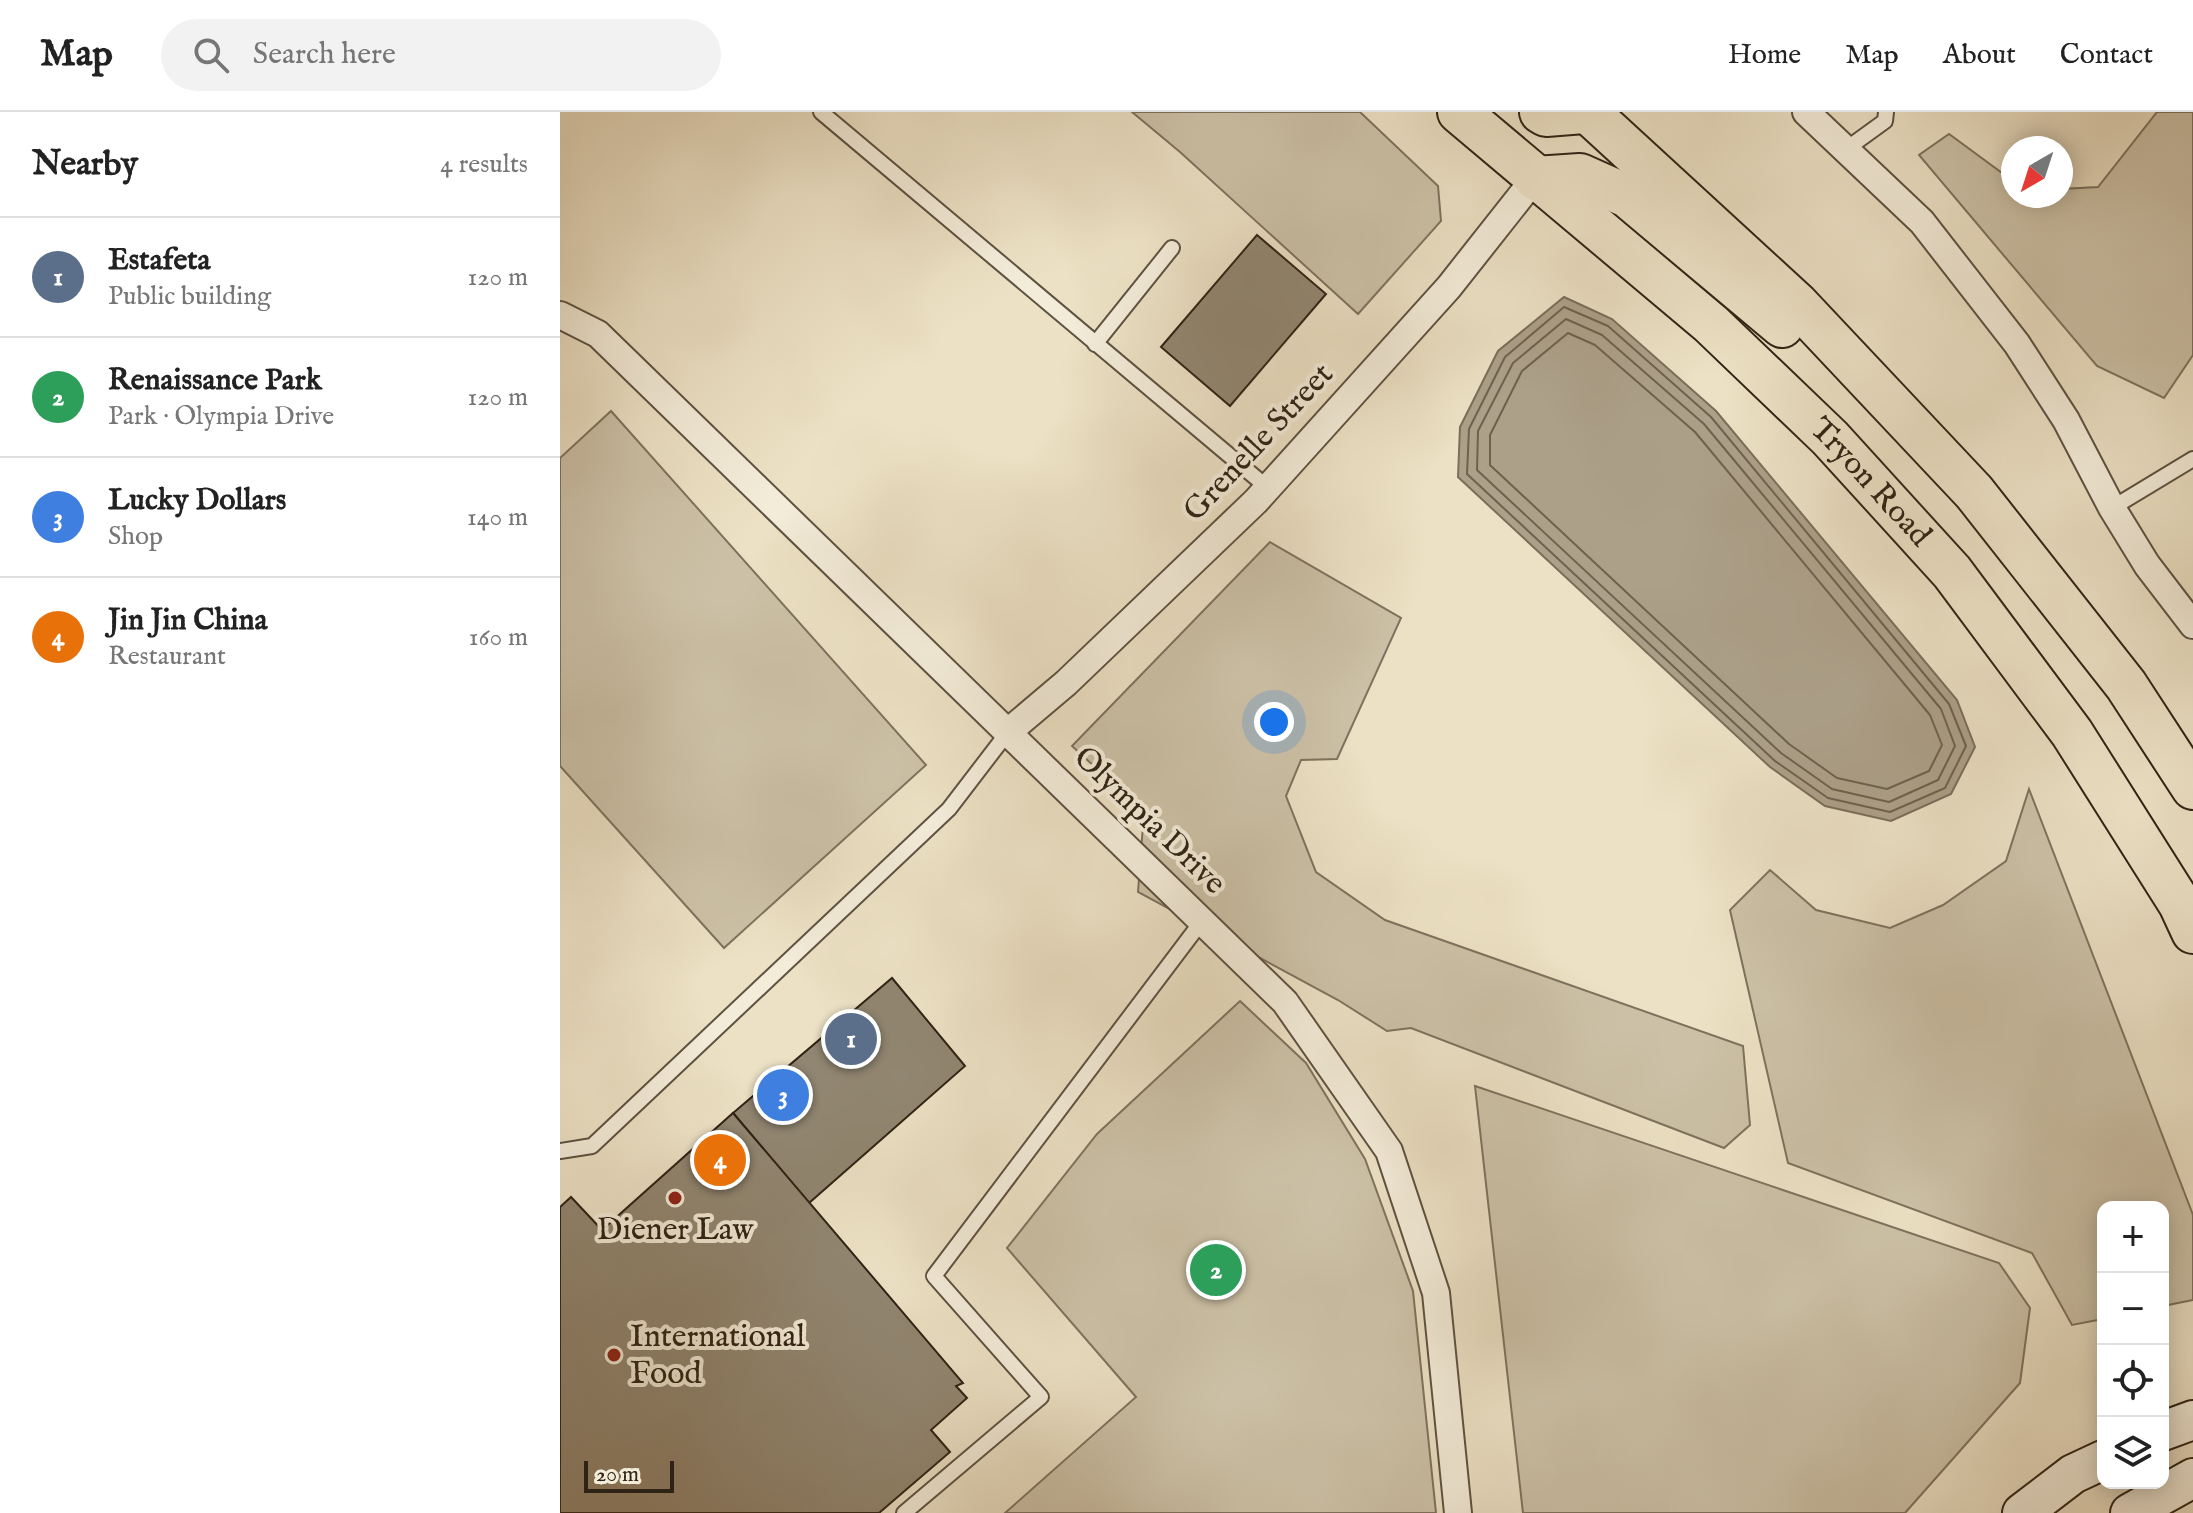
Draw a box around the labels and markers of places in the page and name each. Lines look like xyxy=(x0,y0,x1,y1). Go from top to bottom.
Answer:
pin: 1 xyxy=(825,1009,877,1069)
pin: 3 xyxy=(757,1065,809,1125)
pin: 4 xyxy=(694,1130,746,1190)
marker: Diener Law xyxy=(666,1189,684,1207)
place label: Diener Law xyxy=(597,1210,754,1251)
pin: 2 xyxy=(1190,1240,1242,1300)
place label: International Food xyxy=(630,1317,805,1395)
marker: International Food xyxy=(605,1346,623,1364)

